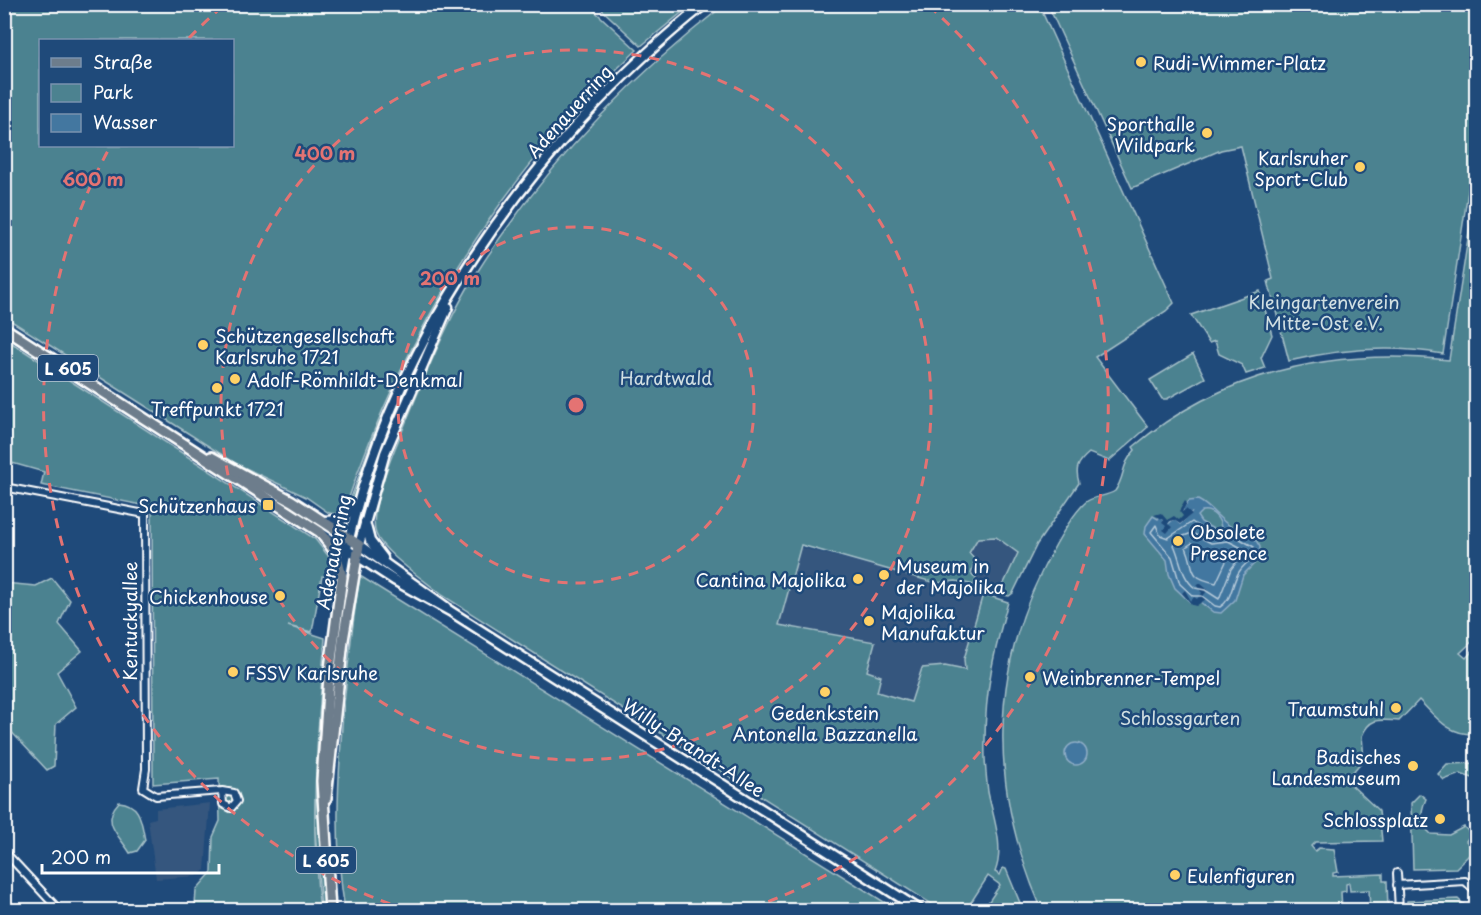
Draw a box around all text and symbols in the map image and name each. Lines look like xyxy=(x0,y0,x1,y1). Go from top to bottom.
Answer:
legend xyxy=(39,39,234,147)
text: Straße xyxy=(93,48,153,75)
place label: Rudi-Wimmer-Platz xyxy=(1153,49,1326,76)
marker: Rudi-Wimmer-Platz xyxy=(1134,55,1148,69)
street label: Adenauerring xyxy=(520,59,618,163)
text: Park xyxy=(93,78,133,105)
text: Wasser xyxy=(93,108,158,135)
place label: Sporthalle Wildpark xyxy=(1107,110,1195,158)
marker: Sporthalle Wildpark xyxy=(1200,126,1214,140)
text: 400 m xyxy=(295,139,355,166)
place label: Karlsruher Sport-Club xyxy=(1254,144,1349,192)
marker: Karlsruher Sport-Club xyxy=(1353,160,1367,174)
text: 600 m xyxy=(62,165,124,192)
text: 200 m xyxy=(420,264,480,291)
park label: Kleingartenverein Mitte-Ost e.V. xyxy=(1248,288,1400,336)
place label: Schützengesellschaft Karlsruhe 1721 xyxy=(215,322,395,370)
marker: Schützengesellschaft Karlsruhe 1721 xyxy=(196,338,210,352)
road number: L 605 xyxy=(38,355,98,381)
park label: Hardtwald xyxy=(620,364,712,391)
place label: Adolf-Römhildt-Denkmal xyxy=(247,366,463,393)
marker: Adolf-Römhildt-Denkmal xyxy=(228,372,242,386)
marker: Treffpunkt 1721 xyxy=(210,381,224,395)
place label: Treffpunkt 1721 xyxy=(150,395,284,422)
centre of rings xyxy=(566,395,586,415)
place label: Schützenhaus xyxy=(138,492,256,519)
street label: Adenauerring xyxy=(309,492,357,612)
marker: Schützenhaus xyxy=(261,498,275,512)
place label: Obsolete Presence xyxy=(1190,518,1268,566)
marker: Obsolete Presence xyxy=(1171,534,1185,548)
place label: Museum in der Majolika xyxy=(896,552,1006,600)
street label: Kentuckyallee xyxy=(116,561,143,681)
place label: Cantina Majolika xyxy=(695,566,847,593)
marker: Museum in der Majolika xyxy=(877,568,891,582)
marker: Cantina Majolika xyxy=(851,572,865,586)
place label: Chickenhouse xyxy=(149,583,268,610)
marker: Chickenhouse xyxy=(273,589,287,603)
place label: Majolika Manufaktur xyxy=(881,598,985,646)
marker: Majolika Manufaktur xyxy=(862,614,876,628)
place label: FSSV Karlsruhe xyxy=(245,659,378,686)
place label: Weinbrenner-Tempel xyxy=(1042,664,1220,691)
marker: FSSV Karlsruhe xyxy=(226,665,240,679)
marker: Weinbrenner-Tempel xyxy=(1023,670,1037,684)
marker: Gedenkstein Antonella Bazzanella xyxy=(818,685,832,699)
street label: Willy-Brandt-Allee xyxy=(618,691,771,803)
place label: Traumstuhl xyxy=(1288,695,1384,722)
place label: Gedenkstein Antonella Bazzanella xyxy=(733,699,918,747)
marker: Traumstuhl xyxy=(1389,701,1403,715)
park label: Schlossgarten xyxy=(1120,704,1240,731)
place label: Badisches Landesmuseum xyxy=(1272,743,1401,791)
marker: Badisches Landesmuseum xyxy=(1406,759,1420,773)
place label: Schlossplatz xyxy=(1323,806,1428,833)
marker: Schlossplatz xyxy=(1433,812,1447,826)
scale bar xyxy=(42,837,219,875)
text: 200 m xyxy=(51,843,111,870)
road number: L 605 xyxy=(296,847,356,873)
place label: Eulenfiguren xyxy=(1187,862,1295,889)
marker: Eulenfiguren xyxy=(1168,868,1182,882)

